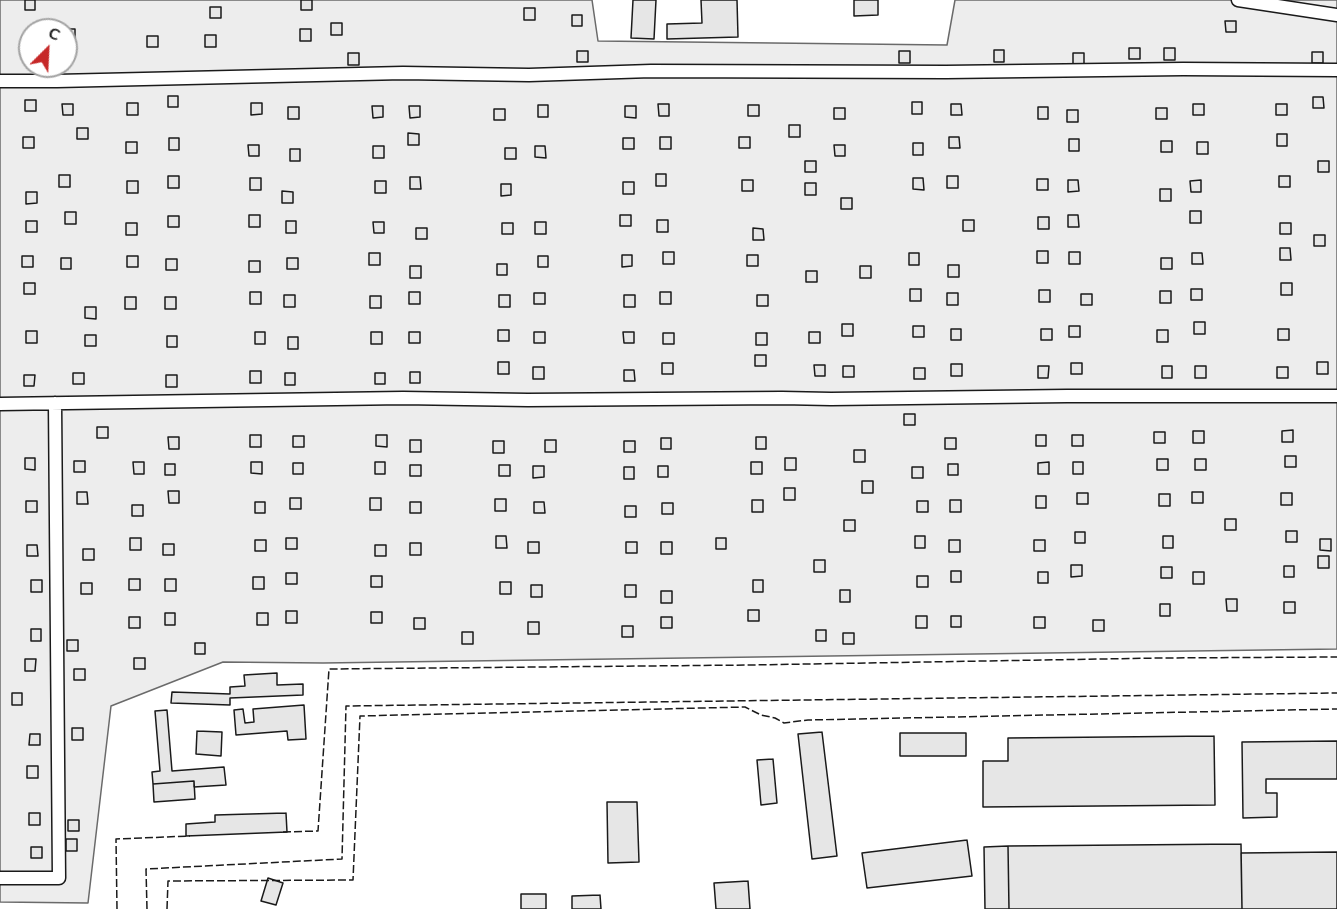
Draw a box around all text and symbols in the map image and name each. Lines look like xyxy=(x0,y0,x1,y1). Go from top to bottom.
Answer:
north arrow xyxy=(18,18,78,78)
text: С xyxy=(46,22,63,44)

